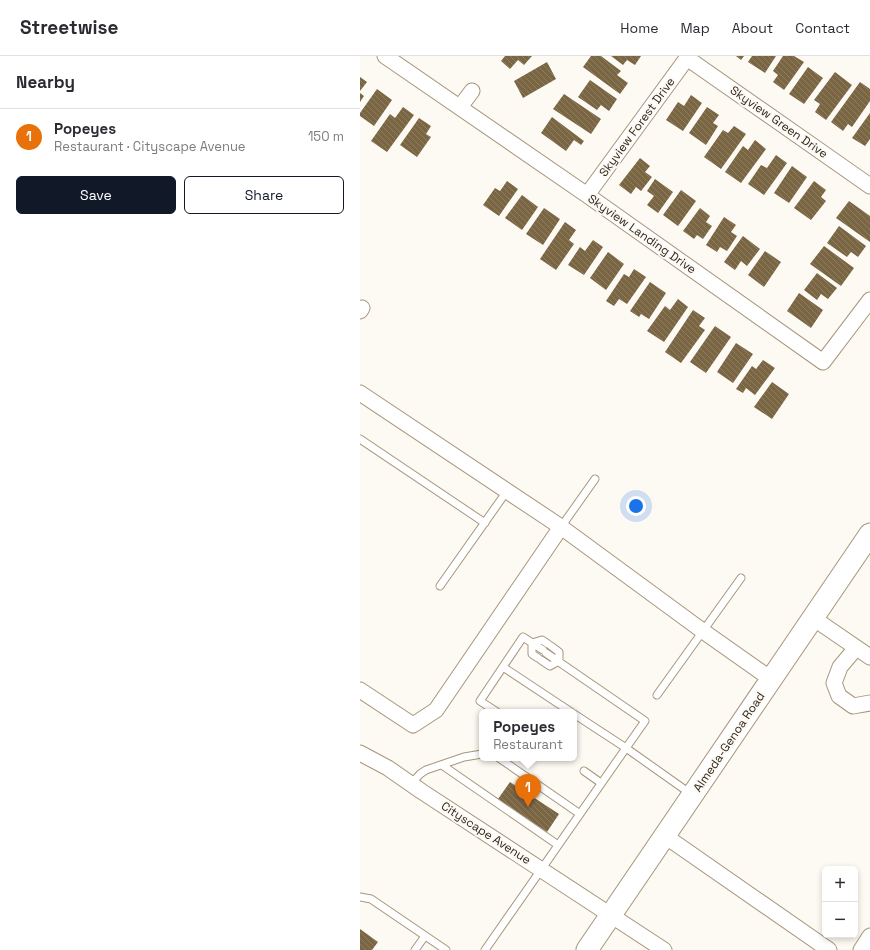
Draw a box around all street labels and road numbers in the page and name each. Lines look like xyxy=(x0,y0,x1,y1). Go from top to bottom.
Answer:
street label: Skyview Forest Drive xyxy=(596,74,678,180)
street label: Skyview Green Drive xyxy=(727,82,831,162)
street label: Skyview Landing Drive xyxy=(585,191,699,277)
street label: Almeda-Genoa Road xyxy=(690,689,768,795)
street label: Cityscape Avenue xyxy=(438,798,534,868)

